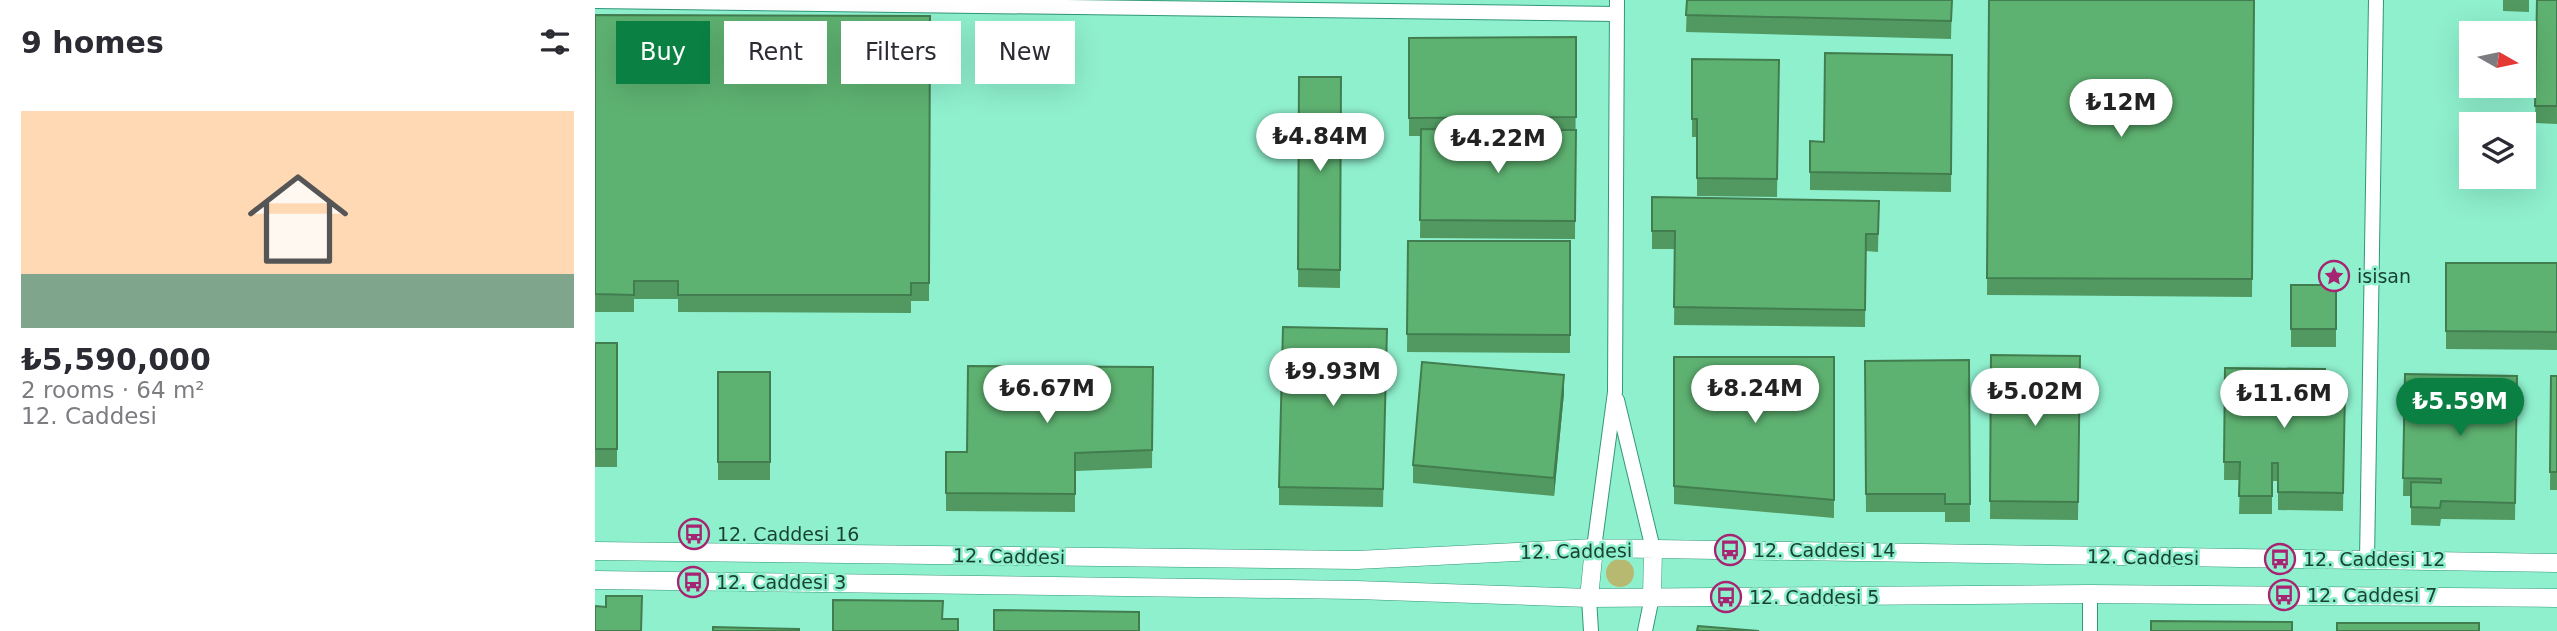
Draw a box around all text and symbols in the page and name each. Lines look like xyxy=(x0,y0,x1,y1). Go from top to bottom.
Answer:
chip: Buy xyxy=(616,21,710,84)
chip: Rent xyxy=(724,21,827,84)
chip: Filters xyxy=(841,21,961,84)
chip: New xyxy=(975,21,1075,84)
north arrow xyxy=(2459,21,2536,98)
map controls xyxy=(2459,21,2536,189)
icon: filters xyxy=(536,23,574,61)
text: 9 homes xyxy=(21,25,164,60)
pin: ₺12M xyxy=(2080,80,2162,139)
text: ₺12M xyxy=(2086,89,2156,115)
button: layers xyxy=(2459,112,2536,189)
pin: ₺4.84M xyxy=(1263,114,1377,173)
pin: ₺4.22M xyxy=(1441,116,1555,175)
text: ₺4.84M xyxy=(1272,123,1368,149)
text: ₺4.22M xyxy=(1450,125,1546,151)
icon: home xyxy=(235,156,361,282)
place icon: isisan xyxy=(2317,259,2351,293)
place label: isisan xyxy=(2357,265,2411,287)
text: ₺5,590,000 xyxy=(21,342,211,377)
pin: ₺9.93M xyxy=(1276,348,1390,408)
text: ₺9.93M xyxy=(1285,358,1381,384)
pin: ₺6.67M xyxy=(990,366,1104,425)
pin: ₺8.24M xyxy=(1698,366,1812,425)
pin: ₺5.02M xyxy=(1978,368,2092,428)
pin: ₺11.6M xyxy=(2227,370,2341,430)
text: ₺6.67M xyxy=(999,375,1095,401)
text: ₺8.24M xyxy=(1707,375,1803,401)
text: 2 rooms · 64 m² xyxy=(21,377,205,403)
text: ₺5.02M xyxy=(1987,378,2083,404)
pin: ₺5.59M xyxy=(2403,378,2517,438)
text: ₺11.6M xyxy=(2236,380,2332,406)
text: ₺5.59M xyxy=(2412,388,2508,414)
text: 12. Caddesi xyxy=(21,403,157,429)
bus stop icon: 12. Caddesi 16 xyxy=(677,517,711,551)
place label: 12. Caddesi 16 xyxy=(717,523,859,545)
bus stop icon: 12. Caddesi 14 xyxy=(1713,533,1747,567)
street label: 12. Caddesi xyxy=(1520,539,1632,563)
place label: 12. Caddesi 14 xyxy=(1753,539,1895,561)
bus stop icon: 12. Caddesi 12 xyxy=(2263,542,2297,576)
street label: 12. Caddesi xyxy=(953,544,1065,568)
street label: 12. Caddesi xyxy=(2087,545,2199,569)
place label: 12. Caddesi 12 xyxy=(2303,548,2445,570)
bus stop icon: 12. Caddesi 3 xyxy=(676,565,710,599)
place label: 12. Caddesi 3 xyxy=(716,571,846,593)
bus stop icon: 12. Caddesi 7 xyxy=(2267,578,2301,612)
bus stop icon: 12. Caddesi 5 xyxy=(1709,580,1743,614)
place label: 12. Caddesi 7 xyxy=(2307,584,2437,606)
place label: 12. Caddesi 5 xyxy=(1749,586,1879,608)

